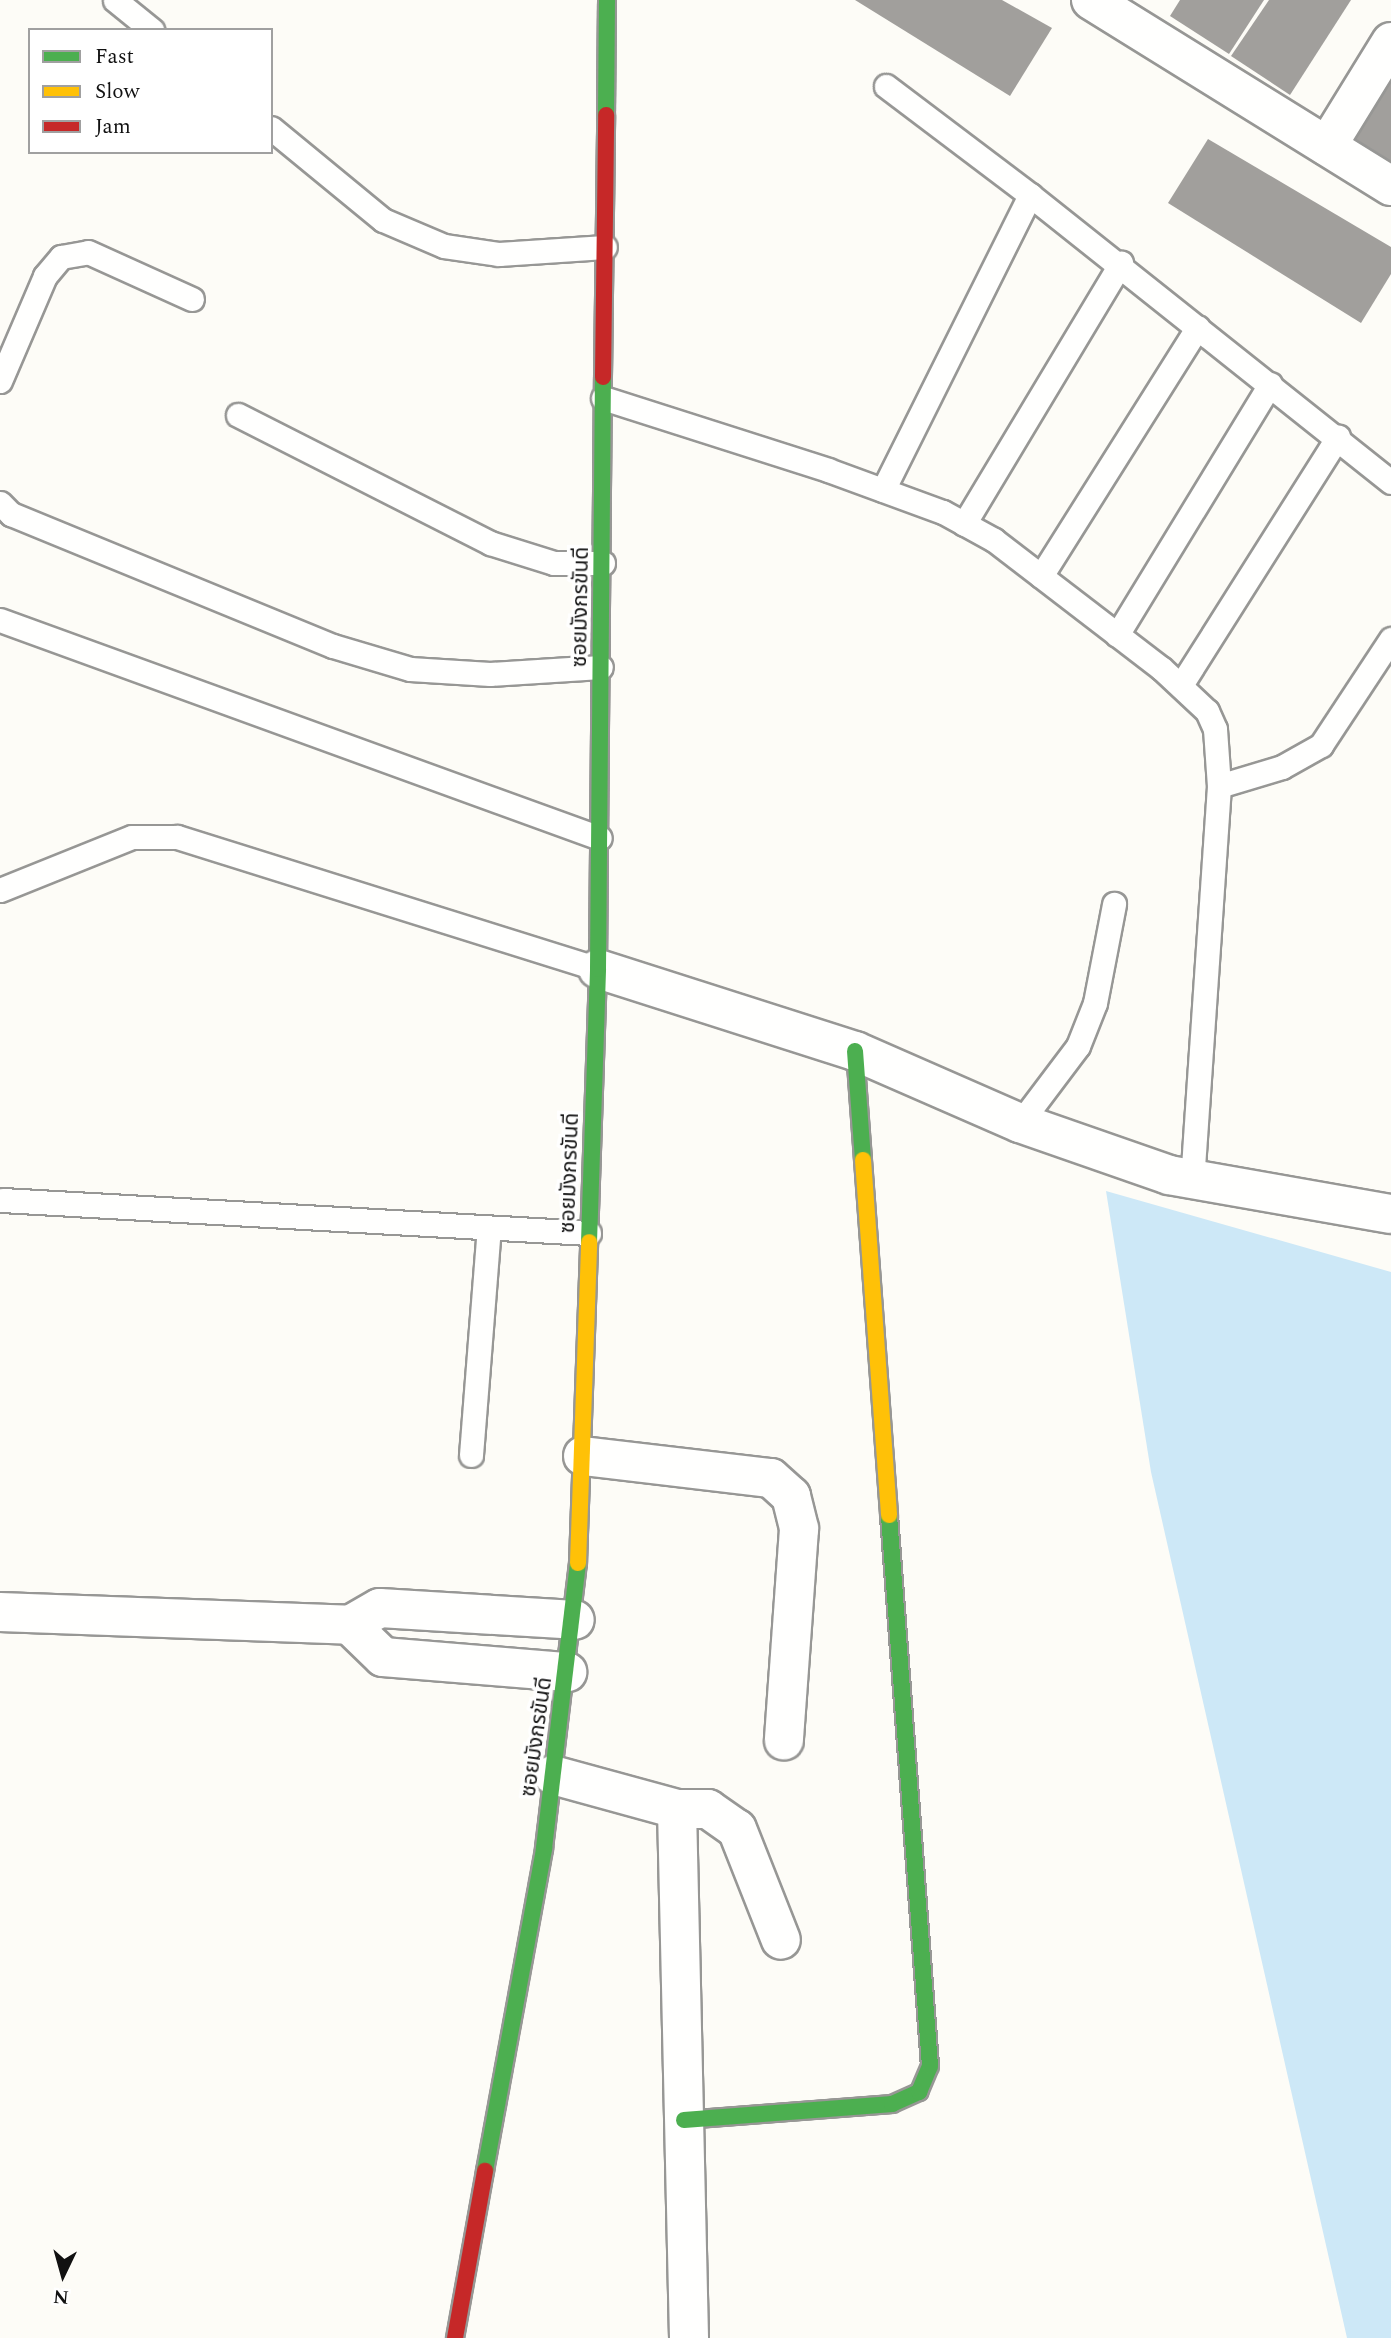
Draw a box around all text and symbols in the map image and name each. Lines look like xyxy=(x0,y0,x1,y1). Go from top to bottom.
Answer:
legend xyxy=(28,28,273,154)
text: Fast xyxy=(95,41,134,73)
text: Slow xyxy=(95,76,139,108)
text: Jam xyxy=(95,111,131,143)
street label: ซอยมังกรขันดี xyxy=(567,547,595,667)
street label: ซอยมังกรขันดี xyxy=(555,1112,585,1234)
street label: ซอยมังกรขันดี xyxy=(516,1676,558,1798)
north arrow xyxy=(28,2240,98,2310)
text: N xyxy=(52,2281,70,2312)

